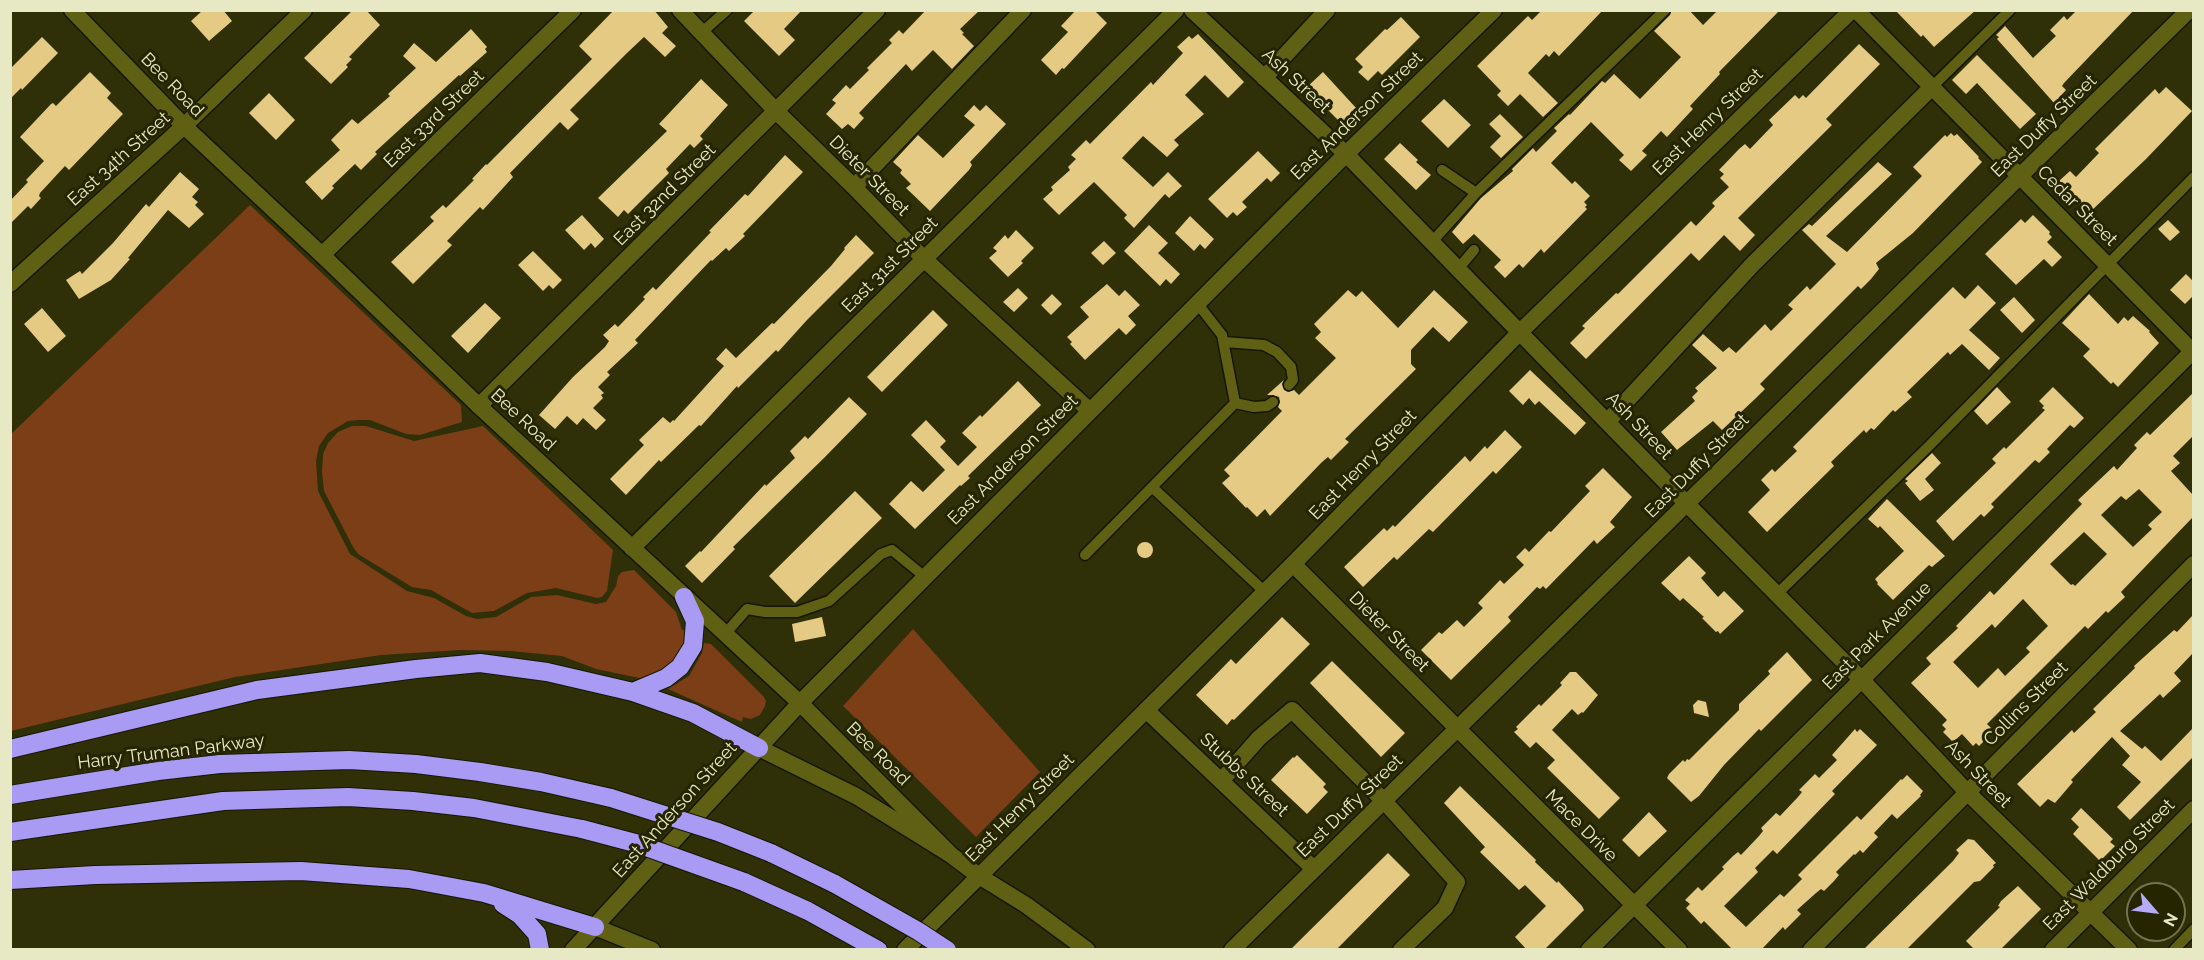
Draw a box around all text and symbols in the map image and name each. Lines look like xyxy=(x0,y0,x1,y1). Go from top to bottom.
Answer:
street label: Ash Street xyxy=(1257,44,1335,118)
street label: East Anderson Street xyxy=(1286,47,1428,185)
street label: Bee Road xyxy=(136,48,208,122)
street label: East Henry Street xyxy=(1648,64,1768,180)
street label: East 33rd Street xyxy=(379,66,489,172)
street label: East Duffy Street xyxy=(1987,70,2101,182)
street label: East 34th Street xyxy=(63,107,175,211)
street label: Dieter Street xyxy=(824,131,914,221)
street label: East 32nd Street xyxy=(610,140,720,250)
street label: Cedar Street xyxy=(2032,161,2122,251)
street label: East 31st Street xyxy=(838,213,942,317)
street label: Bee Road xyxy=(486,385,560,455)
street label: Ash Street xyxy=(1601,388,1677,464)
street label: East Anderson Street xyxy=(943,390,1083,530)
street label: East Henry Street xyxy=(1305,405,1421,525)
street label: East Duffy Street xyxy=(1640,409,1754,523)
street label: East Park Avenue xyxy=(1818,577,1936,695)
street label: Dieter Street xyxy=(1344,587,1434,677)
street label: Collins Street xyxy=(1979,657,2073,751)
street label: Bee Road xyxy=(842,718,914,790)
street label: Stubbs Street xyxy=(1195,729,1293,821)
street label: Harry Truman Parkway xyxy=(76,730,266,774)
street label: Ash Street xyxy=(1940,736,2016,812)
street label: East Anderson Street xyxy=(608,738,742,882)
street label: East Henry Street xyxy=(961,749,1079,867)
street label: East Duffy Street xyxy=(1293,750,1407,862)
street label: Mace Drive xyxy=(1540,785,1622,867)
street label: East Waldburg Street xyxy=(2039,795,2179,935)
north arrow xyxy=(2126,882,2186,942)
text: N xyxy=(2159,910,2182,930)

